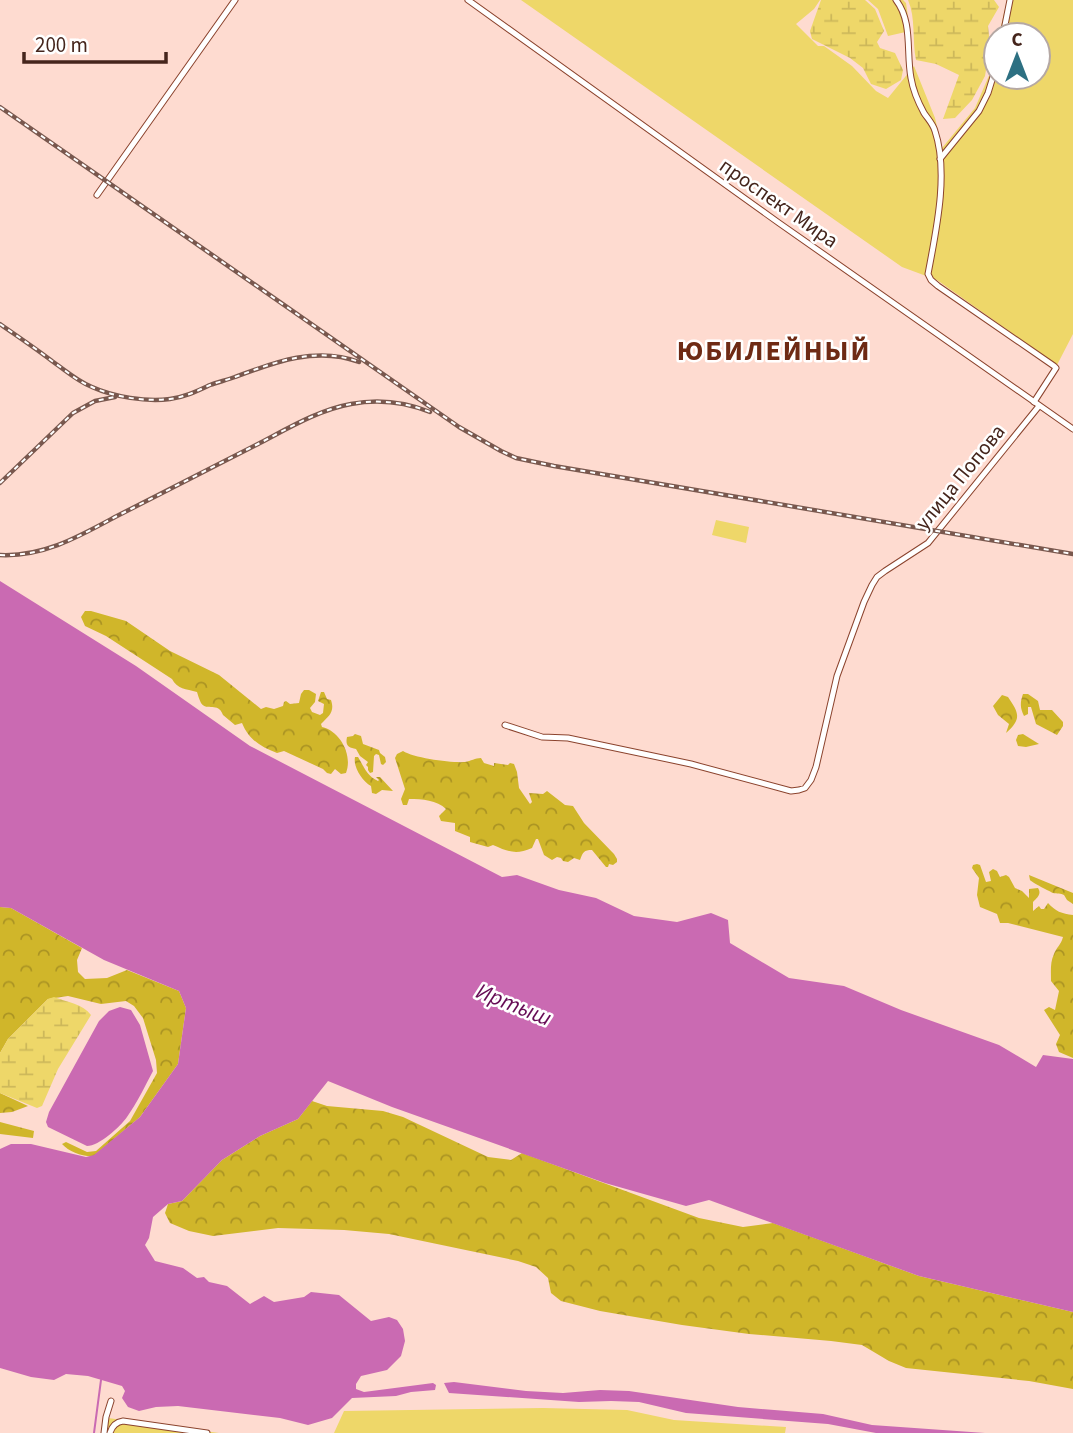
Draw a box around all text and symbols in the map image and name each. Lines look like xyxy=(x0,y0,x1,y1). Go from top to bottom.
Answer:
scale bar xyxy=(24,21,166,65)
north arrow xyxy=(982,21,1052,91)
text: С xyxy=(1011,27,1023,54)
text: 200 m xyxy=(35,30,88,60)
street label: проспект Мира xyxy=(713,151,845,255)
district label: ЮБИЛЕЙНЫЙ xyxy=(677,331,871,371)
street label: улица Попова xyxy=(908,418,1012,536)
water label: Иртыш xyxy=(471,974,556,1034)

